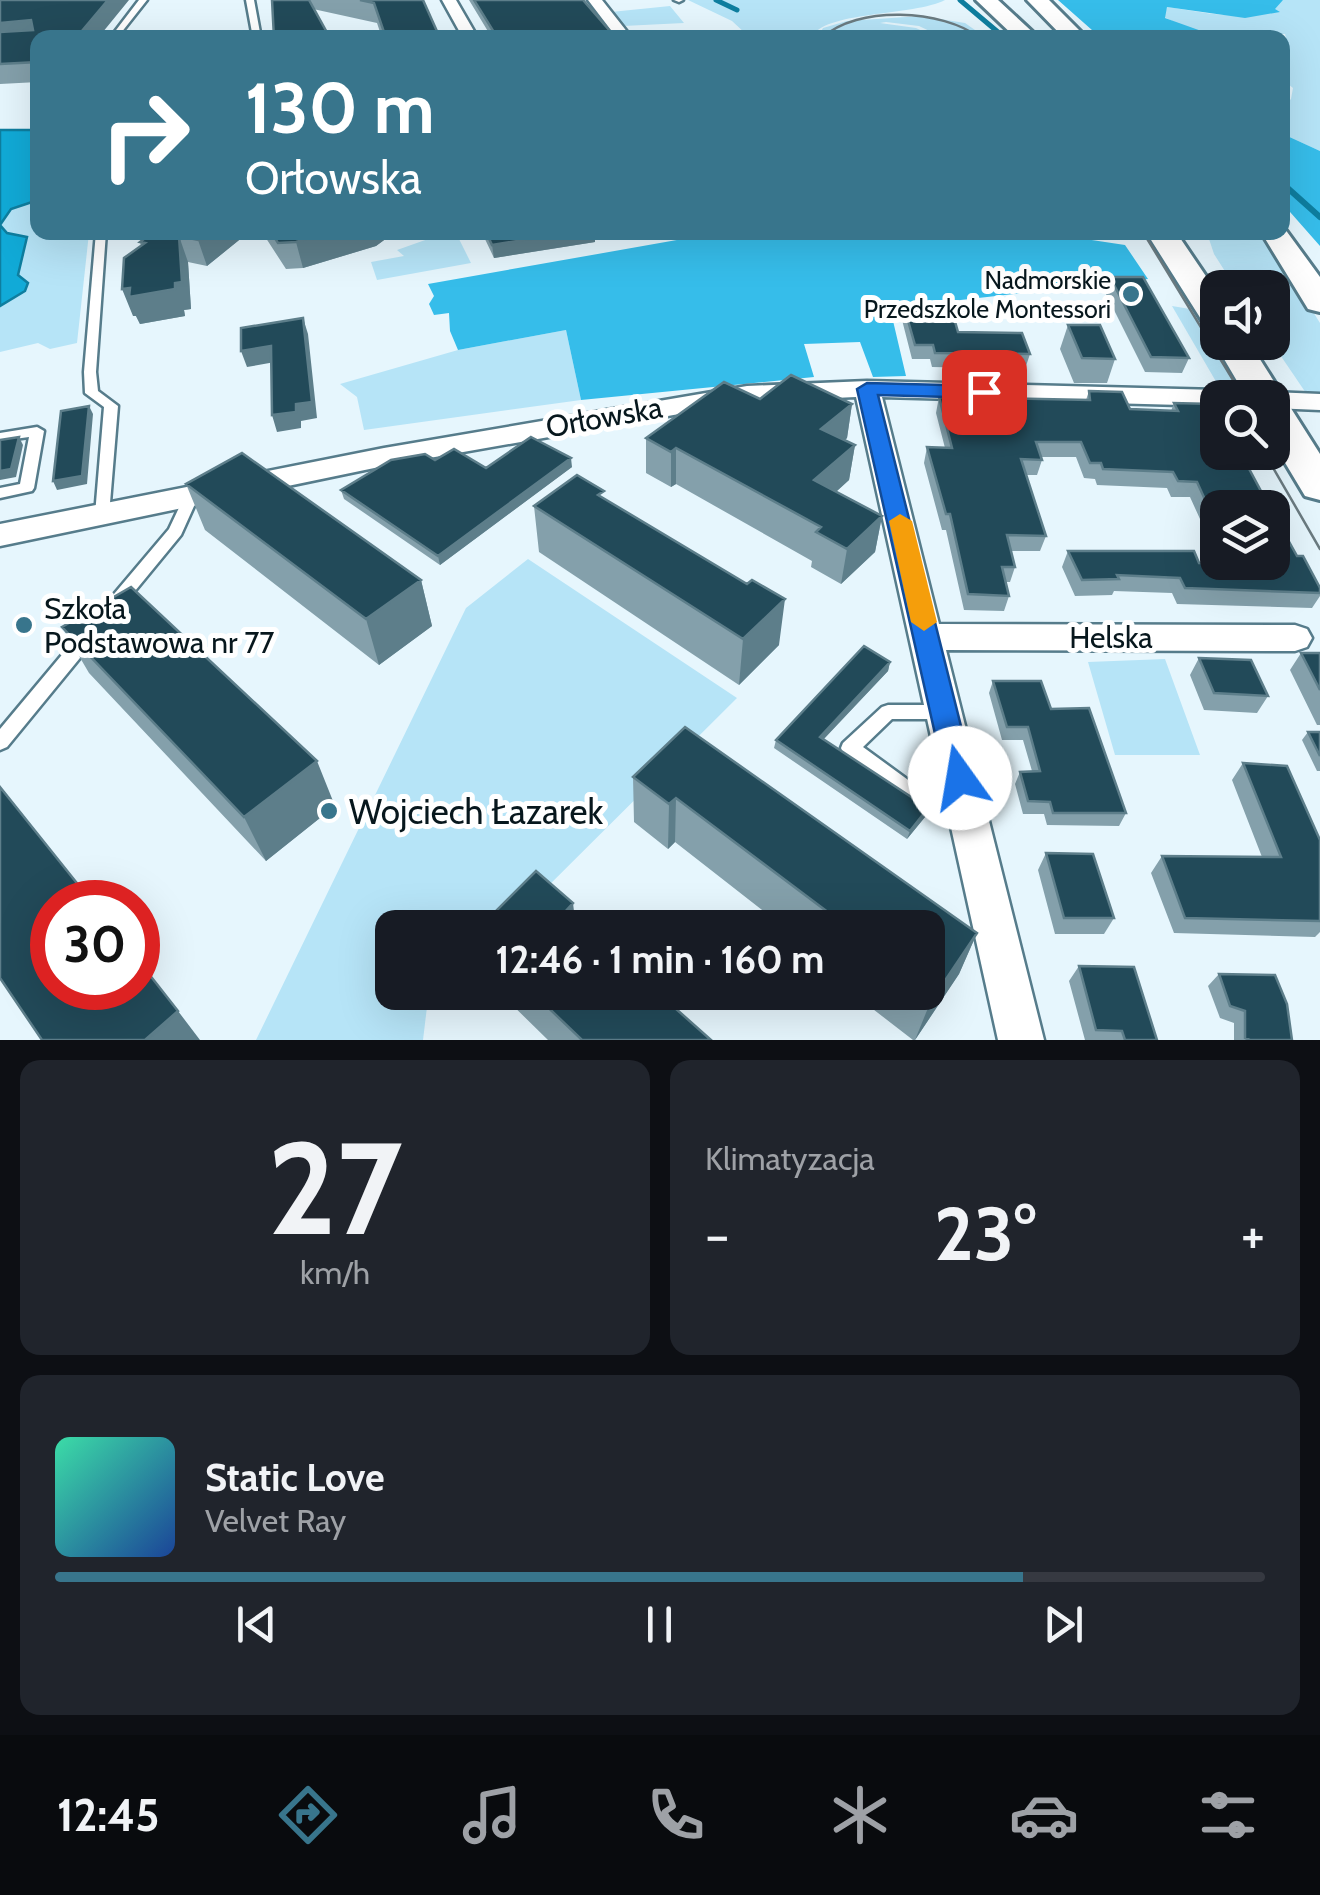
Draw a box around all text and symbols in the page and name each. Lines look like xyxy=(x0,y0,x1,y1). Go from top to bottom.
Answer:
text: 130 m xyxy=(245,65,435,151)
icon: right xyxy=(80,70,210,200)
text: Orłowska xyxy=(245,151,422,205)
place label: Nadmorskie Przedszkole Montessori xyxy=(864,265,1111,324)
map controls xyxy=(1200,270,1290,580)
button: sound xyxy=(1200,270,1290,360)
marker: Nadmorskie Przedszkole Montessori xyxy=(1120,283,1142,305)
pin xyxy=(942,350,1027,435)
icon: arrive xyxy=(957,365,1012,420)
button: search xyxy=(1200,380,1290,470)
street label: Orłowska xyxy=(543,388,666,445)
button: layers xyxy=(1200,490,1290,580)
place label: Szkoła Podstawowa nr 77 xyxy=(44,590,274,661)
marker: Szkoła Podstawowa nr 77 xyxy=(13,614,35,636)
street label: Helska xyxy=(1069,619,1153,656)
position arrow xyxy=(908,726,1012,830)
place label: Wojciech Łazarek xyxy=(349,790,604,833)
marker: Wojciech Łazarek xyxy=(318,800,340,822)
speed limit sign: 30 xyxy=(30,880,160,1010)
text: 12:46 · 1 min · 160 m xyxy=(496,936,824,983)
text: 27 xyxy=(267,1109,403,1267)
text: Klimatyzacja xyxy=(705,1139,875,1178)
text: 23° xyxy=(934,1188,1036,1279)
text: − xyxy=(705,1201,729,1268)
text: + xyxy=(1241,1201,1265,1268)
text: km/h xyxy=(300,1253,370,1292)
text: Static Love xyxy=(205,1454,384,1501)
text: Velvet Ray xyxy=(205,1501,346,1540)
icon: previous xyxy=(229,1597,284,1652)
icon: pause xyxy=(632,1597,687,1652)
icon: next xyxy=(1036,1597,1091,1652)
icon: directions xyxy=(273,1780,343,1850)
icon: music xyxy=(457,1780,527,1850)
icon: phone xyxy=(641,1780,711,1850)
icon: climate xyxy=(825,1780,895,1850)
icon: car xyxy=(1009,1780,1079,1850)
icon: filters xyxy=(1193,1780,1263,1850)
text: 12:45 xyxy=(57,1788,159,1842)

